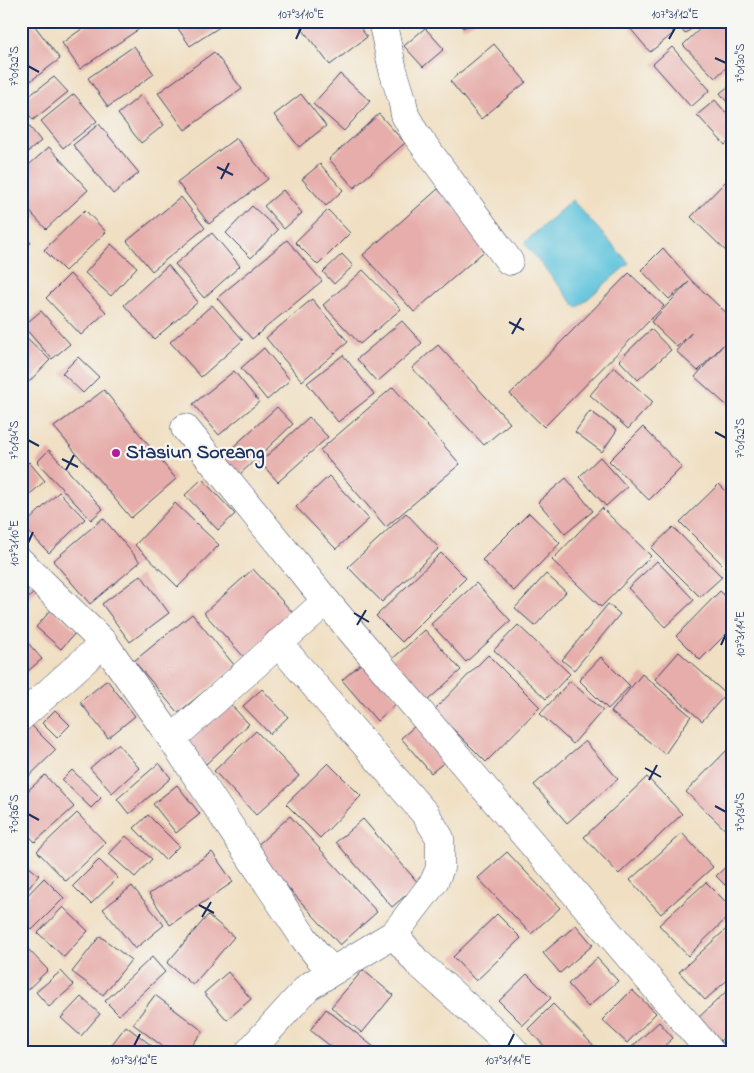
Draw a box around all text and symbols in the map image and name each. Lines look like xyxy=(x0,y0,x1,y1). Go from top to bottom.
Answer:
text: 107°31'10"E xyxy=(278,6,324,24)
text: 107°31'12"E xyxy=(651,6,699,24)
text: 7°01'30"S xyxy=(732,43,750,83)
text: 7°01'32"S xyxy=(6,46,24,86)
text: 7°01'32"S xyxy=(732,418,750,458)
text: 7°01'34"S xyxy=(6,420,24,459)
place label: Stasiun Soreang xyxy=(126,439,264,469)
marker: Stasiun Soreang xyxy=(110,447,122,459)
text: 107°31'10"E xyxy=(6,520,24,566)
text: 107°31'14"E xyxy=(732,611,750,657)
text: 7°01'34"S xyxy=(732,792,750,831)
text: 7°01'36"S xyxy=(6,794,24,834)
text: 107°31'12"E xyxy=(110,1052,158,1070)
text: 107°31'14"E xyxy=(485,1052,531,1070)

